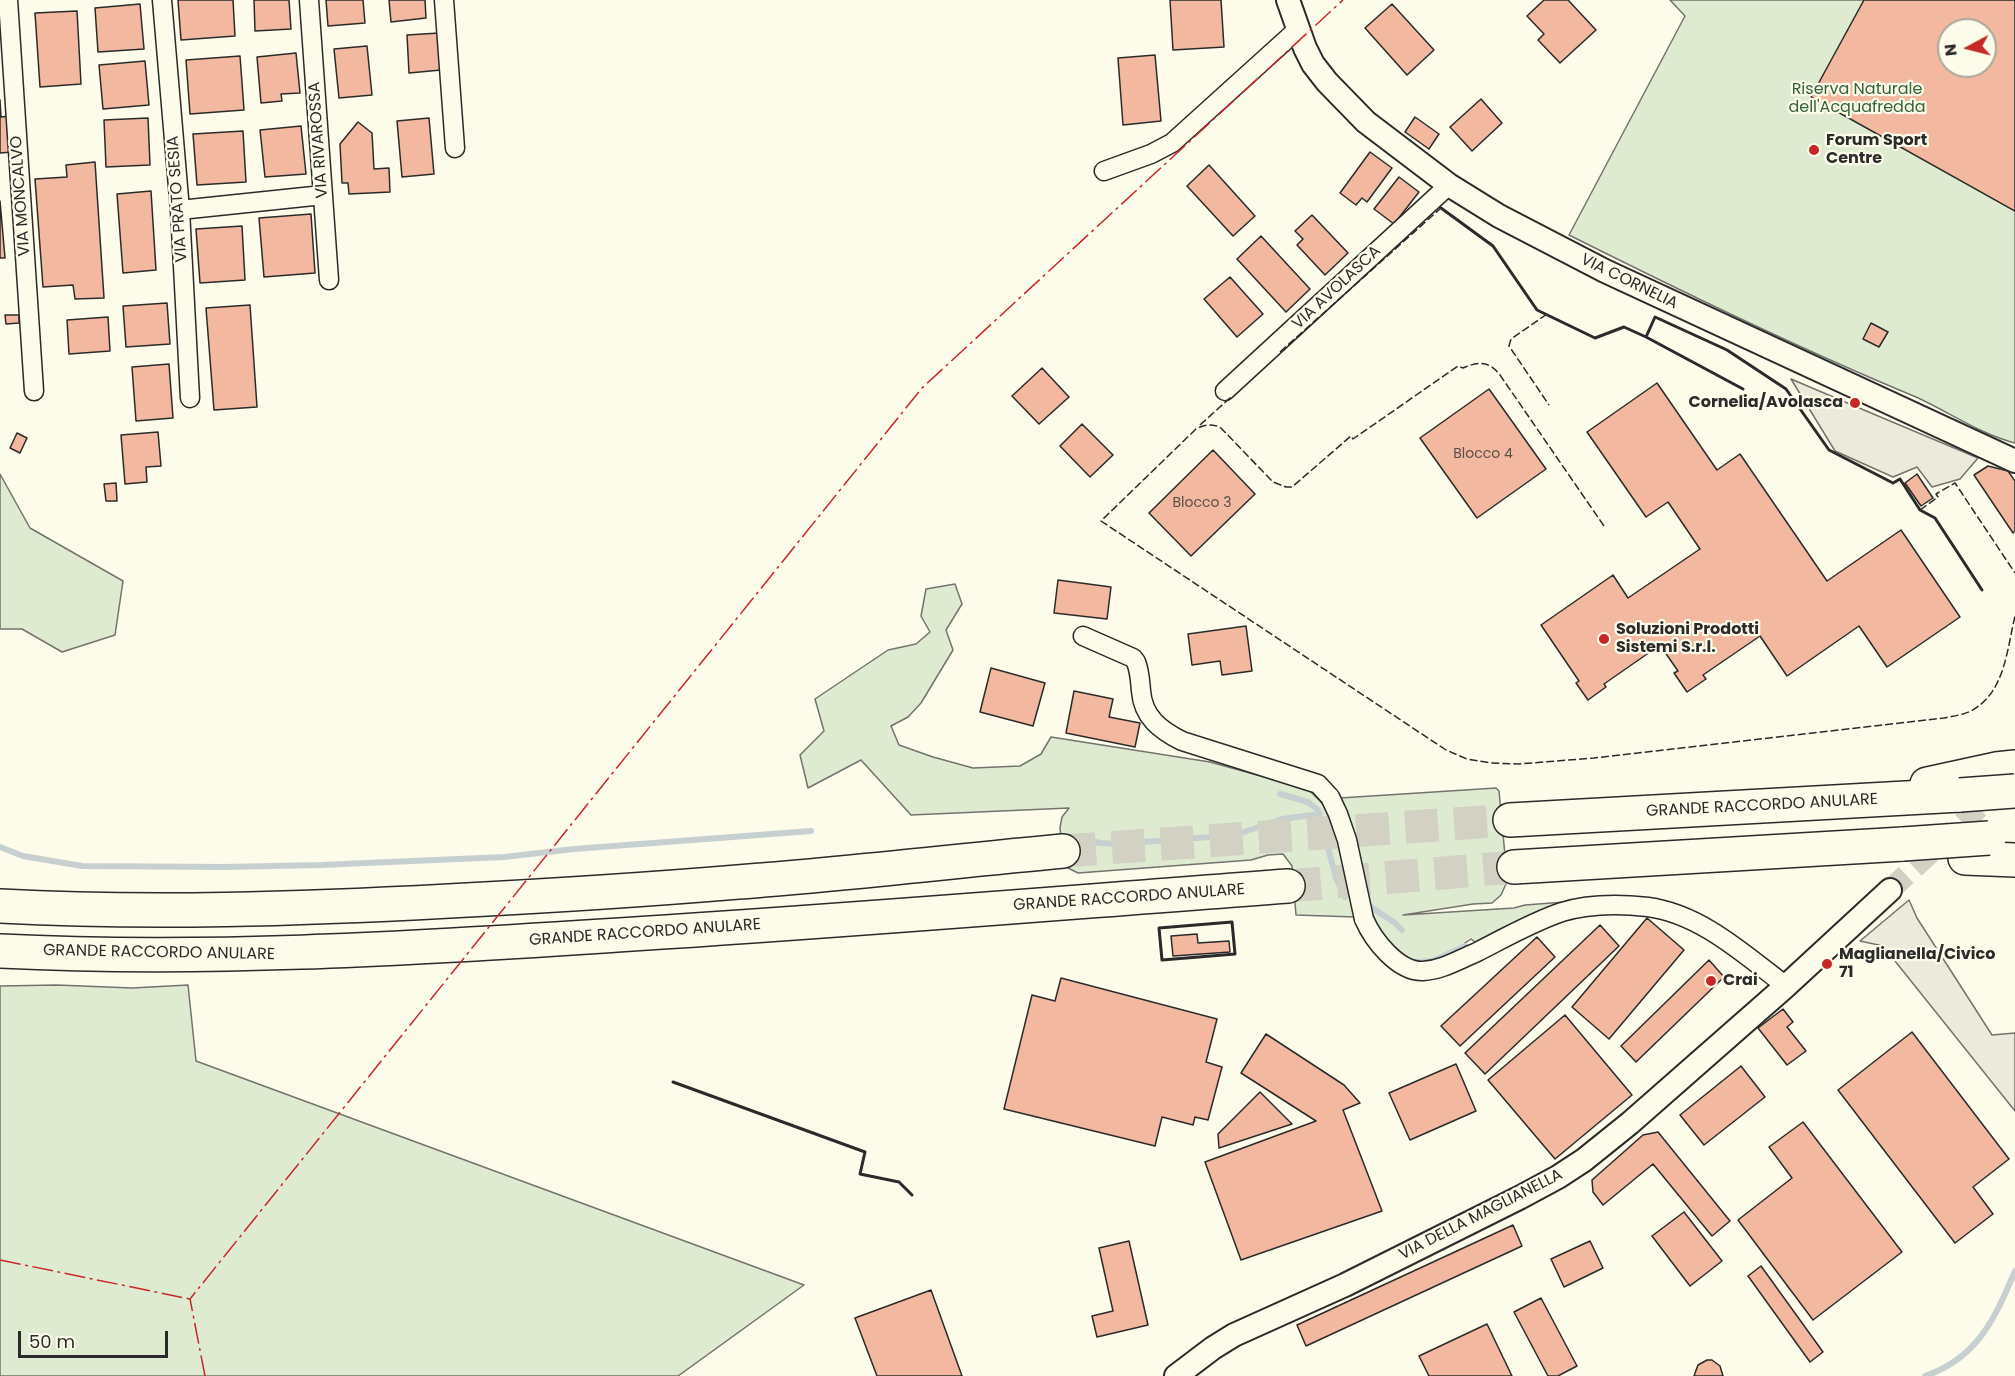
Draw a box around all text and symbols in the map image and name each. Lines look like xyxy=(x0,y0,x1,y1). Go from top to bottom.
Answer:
north arrow xyxy=(1937,18,1997,78)
text: N xyxy=(1938,43,1963,57)
park label: Riserva Naturale dell'Acquafredda xyxy=(1788,80,1926,118)
street label: VIA RIVAROSSA xyxy=(305,81,333,199)
place label: Forum Sport Centre xyxy=(1826,131,1927,169)
street label: VIA MONCALVO xyxy=(7,135,35,257)
street label: VIA PRATO SESIA xyxy=(164,135,192,263)
marker: Forum Sport Centre xyxy=(1807,143,1821,157)
street label: VIA AVOLASCA xyxy=(1289,242,1385,334)
street label: VIA CORNELIA xyxy=(1577,250,1681,314)
place label: Cornelia/Avolasca xyxy=(1689,393,1843,413)
marker: Cornelia/Avolasca xyxy=(1848,396,1862,410)
house number: Blocco 4 xyxy=(1453,446,1513,462)
house number: Blocco 3 xyxy=(1173,495,1231,511)
place label: Soluzioni Prodotti Sistemi S.r.l. xyxy=(1616,620,1759,658)
marker: Soluzioni Prodotti Sistemi S.r.l. xyxy=(1597,632,1611,646)
street label: GRANDE RACCORDO ANULARE xyxy=(1646,790,1878,822)
street label: GRANDE RACCORDO ANULARE xyxy=(1013,880,1245,916)
street label: GRANDE RACCORDO ANULARE xyxy=(529,915,761,951)
street label: GRANDE RACCORDO ANULARE xyxy=(43,941,275,965)
place label: Maglianella/Civico 71 xyxy=(1839,945,1995,983)
marker: Maglianella/Civico 71 xyxy=(1820,957,1834,971)
place label: Crai xyxy=(1723,971,1758,991)
marker: Crai xyxy=(1704,974,1718,988)
street label: VIA DELLA MAGLIANELLA xyxy=(1396,1165,1566,1265)
scale bar xyxy=(21,1319,171,1357)
text: 50 m xyxy=(29,1329,75,1354)

